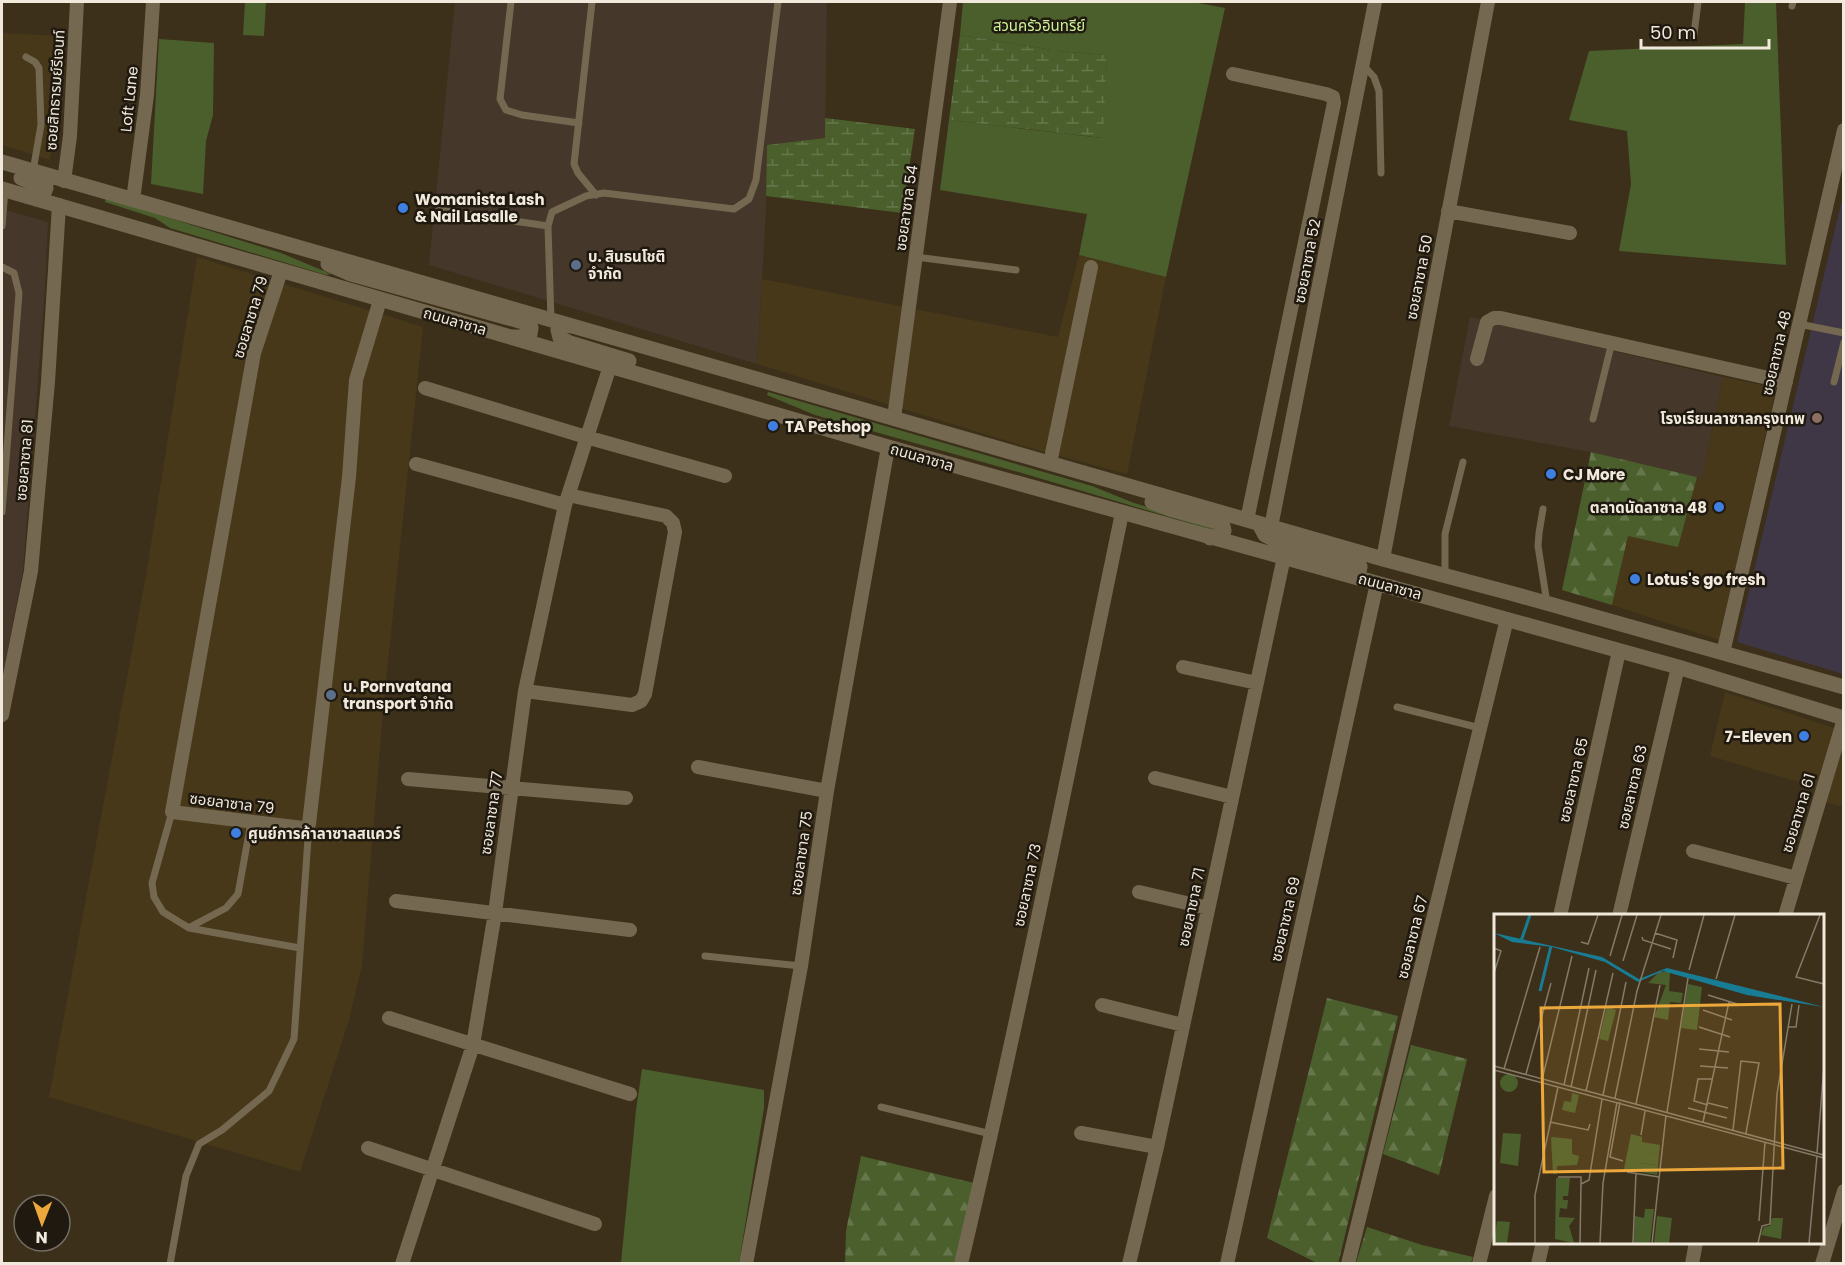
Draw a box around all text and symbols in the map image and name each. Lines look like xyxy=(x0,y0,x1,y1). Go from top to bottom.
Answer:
scale bar xyxy=(1641,12,1768,50)
park label: สวนครัวอินทรีย์ xyxy=(993,15,1085,36)
text: 50 m xyxy=(1650,20,1696,45)
street label: ซอยสิทธารมย์รีเจนท์ xyxy=(40,29,70,151)
street label: Loft Lane xyxy=(115,65,143,133)
street label: ซอยลาซาล 54 xyxy=(890,164,922,252)
place label: Womanista Lash & Nail Lasalle xyxy=(415,189,545,227)
marker: Womanista Lash & Nail Lasalle xyxy=(396,201,410,215)
street label: ซอยลาซาล 52 xyxy=(1289,217,1325,305)
street label: ซอยลาซาล 50 xyxy=(1400,233,1438,321)
place label: บ. สินธนโชติ จำกัด xyxy=(588,246,665,284)
marker: บ. สินธนโชติ จำกัด xyxy=(569,258,583,272)
street label: ซอยลาซาล 79 xyxy=(228,273,272,361)
street label: ถนนลาซาล xyxy=(421,302,489,340)
street label: ซอยลาซาล 48 xyxy=(1756,309,1796,397)
place label: โรงเรียนลาซาลกรุงเทพ xyxy=(1660,408,1805,429)
marker: โรงเรียนลาซาลกรุงเทพ xyxy=(1810,411,1824,425)
place label: TA Petshop xyxy=(785,416,871,437)
street label: ซอยลาซาล 81 xyxy=(10,418,38,502)
marker: TA Petshop xyxy=(766,419,780,433)
street label: ถนนลาซาล xyxy=(888,438,956,476)
place label: CJ More xyxy=(1563,464,1625,485)
marker: CJ More xyxy=(1544,467,1558,481)
place label: ตลาดนัดลาซาล 48 xyxy=(1590,497,1707,518)
marker: ตลาดนัดลาซาล 48 xyxy=(1712,500,1726,514)
street label: ถนนลาซาล xyxy=(1356,567,1424,605)
place label: Lotus's go fresh xyxy=(1647,569,1766,590)
marker: Lotus's go fresh xyxy=(1628,572,1642,586)
place label: บ. Pornvatana transport จำกัด xyxy=(343,676,453,714)
marker: บ. Pornvatana transport จำกัด xyxy=(324,688,338,702)
place label: 7-Eleven xyxy=(1725,726,1792,747)
marker: 7-Eleven xyxy=(1797,729,1811,743)
street label: ซอยลาซาล 65 xyxy=(1553,736,1593,824)
street label: ซอยลาซาล 63 xyxy=(1612,743,1652,831)
street label: ซอยลาซาล 77 xyxy=(475,770,507,856)
street label: ซอยลาซาล 61 xyxy=(1776,771,1820,855)
street label: ซอยลาซาล 79 xyxy=(188,787,276,819)
street label: ซอยลาซาล 75 xyxy=(785,809,817,897)
place label: ศูนย์การค้าลาซาลสแควร์ xyxy=(248,823,401,844)
marker: ศูนย์การค้าลาซาลสแควร์ xyxy=(229,826,243,840)
street label: ซอยลาซาล 73 xyxy=(1008,841,1046,929)
street label: ซอยลาซาล 71 xyxy=(1172,865,1210,949)
street label: ซอยลาซาล 69 xyxy=(1265,874,1305,964)
street label: ซอยลาซาล 67 xyxy=(1392,893,1432,981)
inset map xyxy=(1494,914,1824,1244)
north arrow xyxy=(12,1193,72,1253)
text: N xyxy=(36,1226,48,1249)

